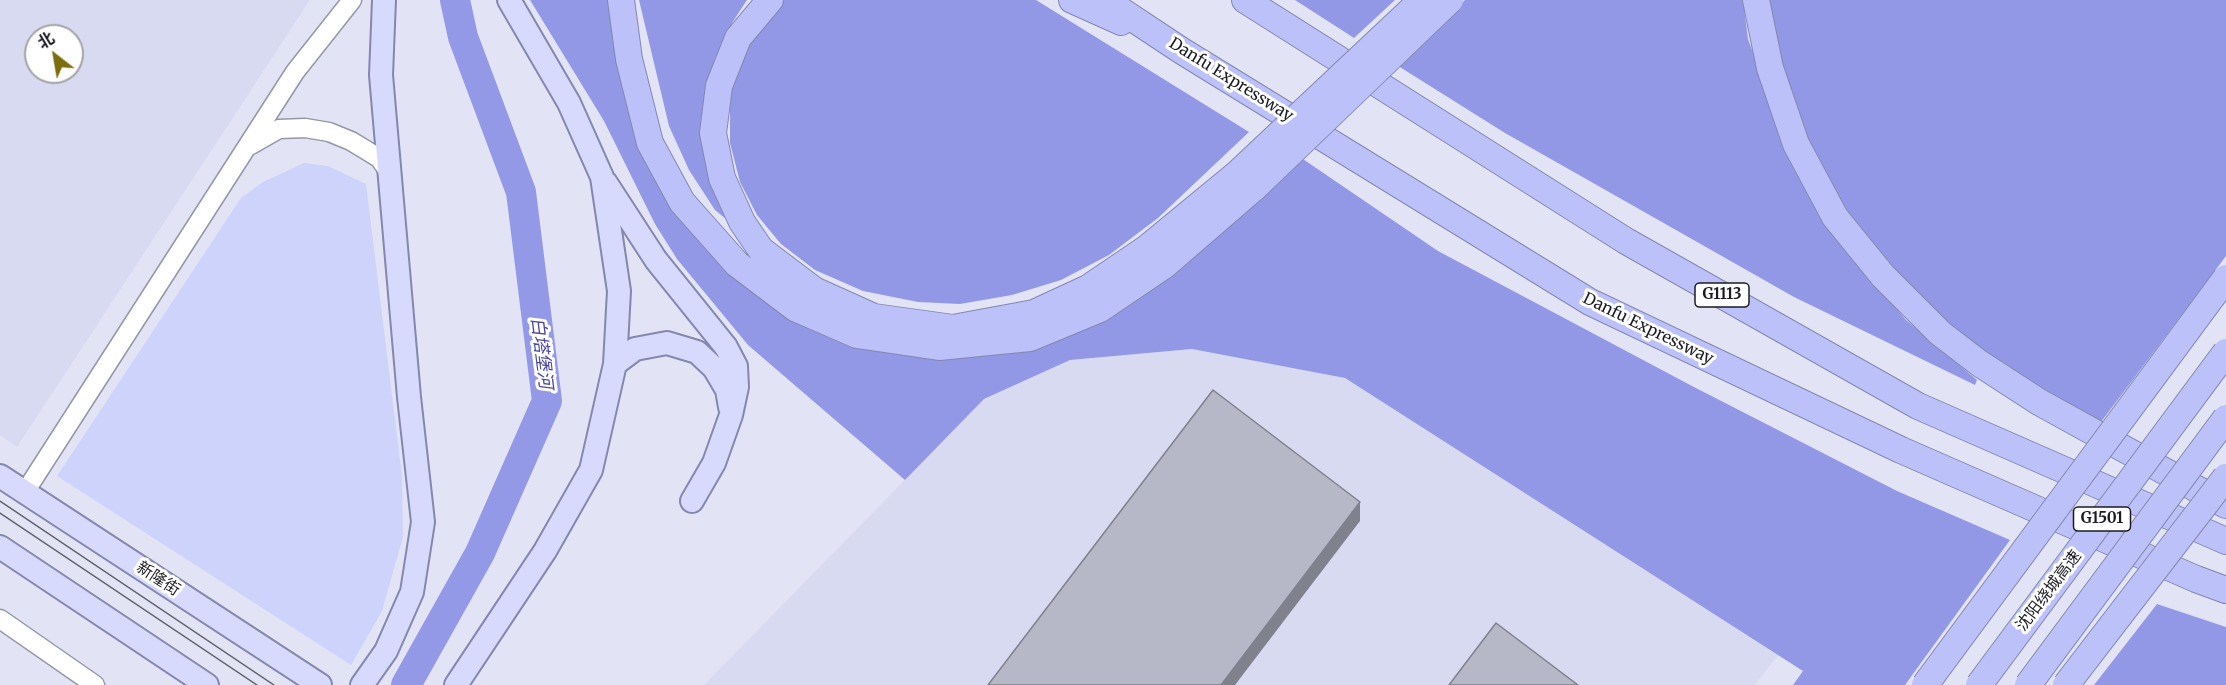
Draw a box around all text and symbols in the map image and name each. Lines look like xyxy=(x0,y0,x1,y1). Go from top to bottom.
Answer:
north arrow xyxy=(24,24,84,84)
text: 北 xyxy=(34,28,58,53)
street label: Danfu Expressway xyxy=(1165,34,1297,126)
road number: G1113 xyxy=(1695,283,1749,307)
street label: Danfu Expressway xyxy=(1580,289,1716,369)
water label: 白塔堡河 xyxy=(526,316,556,390)
road number: G1501 xyxy=(2074,507,2130,531)
street label: 沈阳绕城高速 xyxy=(2012,547,2086,635)
street label: 新隆街 xyxy=(133,558,183,600)

